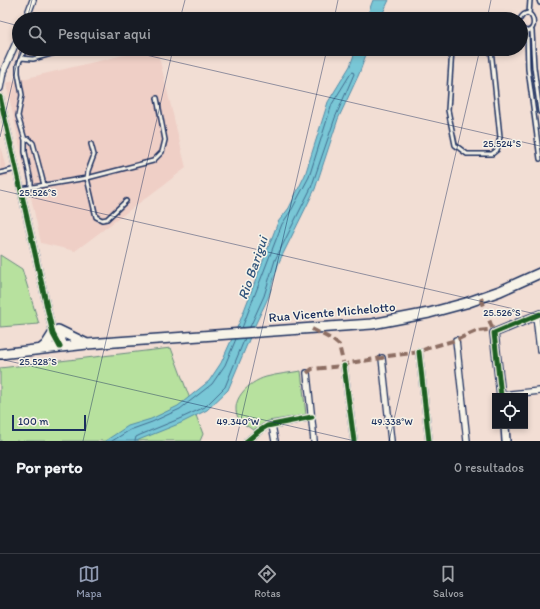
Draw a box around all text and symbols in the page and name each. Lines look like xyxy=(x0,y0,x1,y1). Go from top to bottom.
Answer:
search box xyxy=(12,12,528,56)
icon: search xyxy=(26,23,48,45)
text: Pesquisar aqui xyxy=(58,25,151,43)
text: 25.524°S xyxy=(483,137,521,150)
text: 25.526°S xyxy=(19,186,57,199)
water label: Rio Barigui xyxy=(234,233,272,302)
street label: Rua Vicente Michelotto xyxy=(268,299,396,325)
text: 25.526°S xyxy=(483,306,521,319)
text: 25.528°S xyxy=(19,355,57,368)
map controls xyxy=(492,393,528,429)
button: locate xyxy=(492,393,528,429)
scale bar xyxy=(12,413,86,432)
text: 100 m xyxy=(18,415,48,428)
text: 49.340°W xyxy=(217,415,260,428)
text: 49.338°W xyxy=(371,415,413,428)
text: Por perto xyxy=(16,457,83,477)
text: 0 resultados xyxy=(454,460,524,475)
tab: Mapa xyxy=(76,563,102,600)
tab: Rotas xyxy=(254,563,281,600)
tab: Salvos xyxy=(433,563,464,600)

